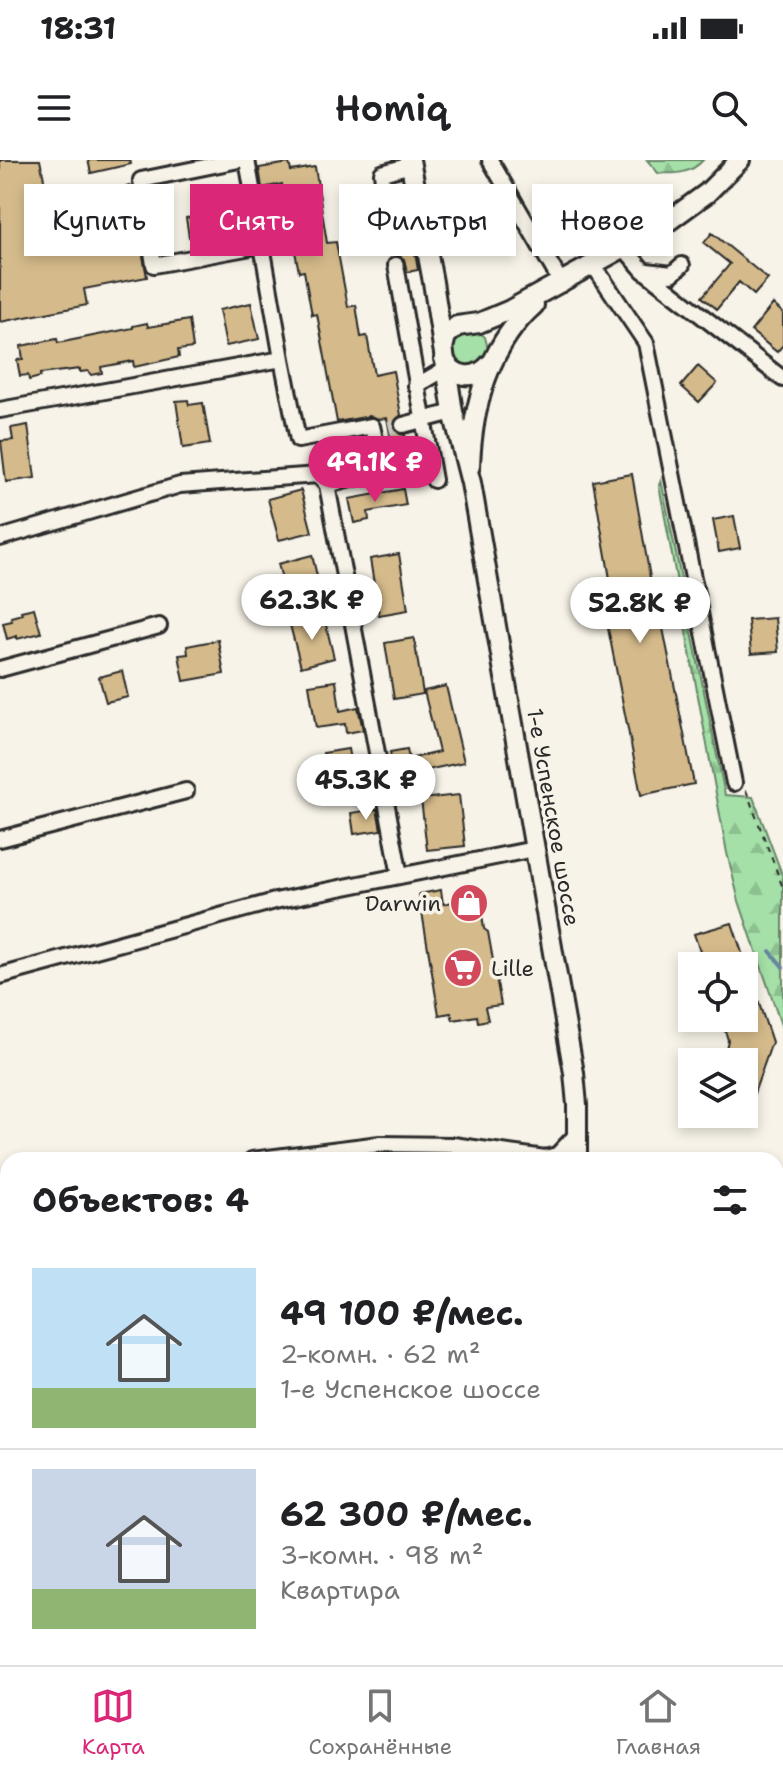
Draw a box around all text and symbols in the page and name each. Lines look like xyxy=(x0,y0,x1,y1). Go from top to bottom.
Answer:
text: 18:31 xyxy=(40,8,116,49)
text: Homiq xyxy=(335,84,448,133)
icon: menu xyxy=(32,86,76,130)
icon: search xyxy=(707,86,751,130)
chip: Купить xyxy=(24,184,174,256)
chip: Снять xyxy=(190,184,323,256)
chip: Фильтры xyxy=(339,184,516,256)
chip: Новое xyxy=(532,184,673,256)
pin: 49.1K ₽ xyxy=(301,436,449,504)
text: 49.1K ₽ xyxy=(326,444,424,479)
pin: 62.3K ₽ xyxy=(238,574,386,642)
pin: 52.8K ₽ xyxy=(566,577,714,645)
text: 62.3K ₽ xyxy=(259,582,365,617)
text: 52.8K ₽ xyxy=(588,585,692,620)
street label: 1-е Успенское шоссе xyxy=(520,706,587,928)
pin: 45.3K ₽ xyxy=(292,754,440,822)
text: 45.3K ₽ xyxy=(315,762,417,797)
shop icon: Darwin xyxy=(448,882,490,924)
place label: Darwin xyxy=(365,889,441,918)
supermarket icon: Lille xyxy=(442,947,484,989)
map controls xyxy=(678,952,758,1128)
button: locate xyxy=(678,952,758,1032)
place label: Lille xyxy=(491,954,534,983)
button: layers xyxy=(678,1048,758,1128)
text: Объектов: 4 xyxy=(32,1177,249,1223)
icon: filters xyxy=(708,1178,752,1222)
text: 49 100 ₽/мес. xyxy=(280,1290,524,1336)
icon: home xyxy=(96,1300,192,1396)
text: 2-комн. · 62 m² xyxy=(280,1336,481,1371)
text: 1-е Успенское шоссе xyxy=(280,1371,541,1406)
text: 62 300 ₽/мес. xyxy=(280,1491,533,1537)
icon: home xyxy=(96,1501,192,1597)
text: 3-комн. · 98 m² xyxy=(280,1537,483,1572)
text: Квартира xyxy=(280,1572,400,1607)
tab: Карта xyxy=(82,1684,145,1761)
tab: Сохранённые xyxy=(308,1684,452,1761)
tab: Главная xyxy=(616,1684,701,1761)

